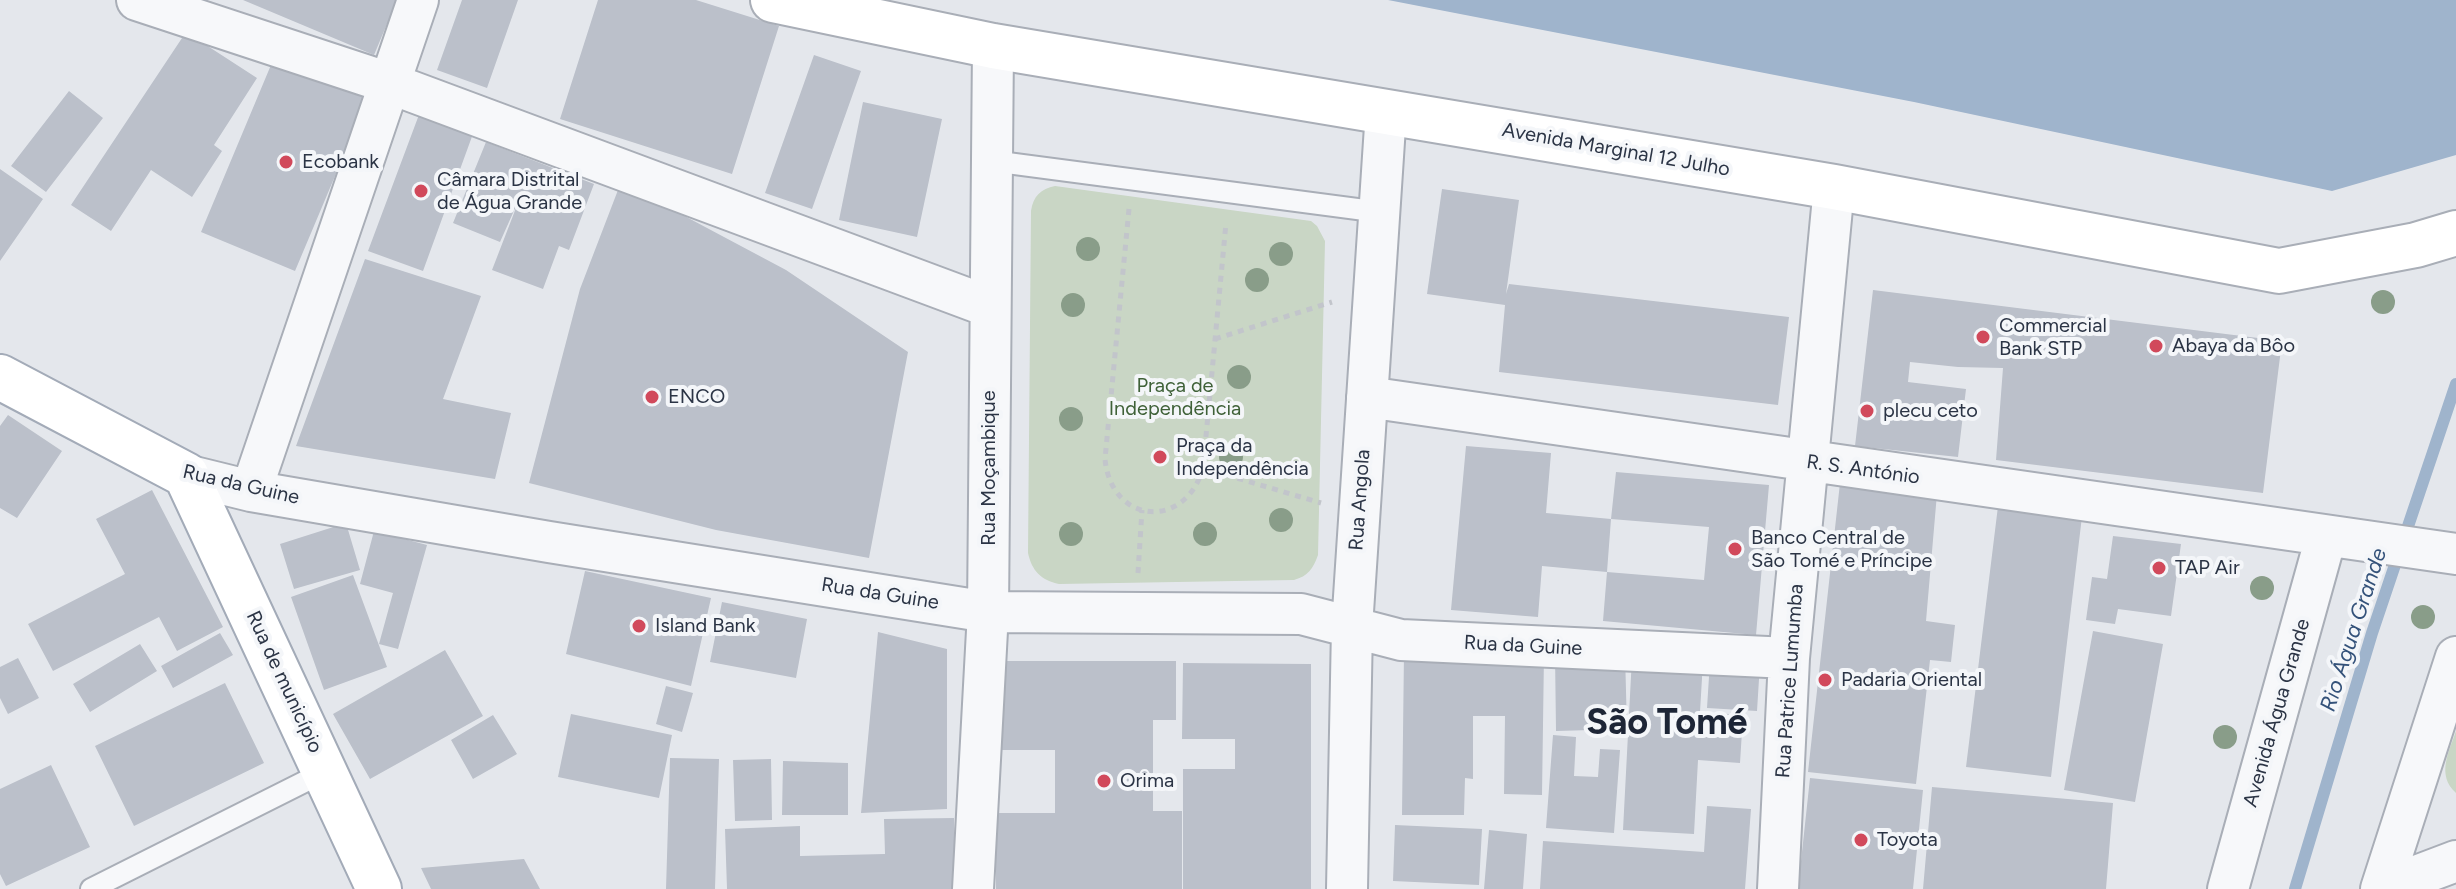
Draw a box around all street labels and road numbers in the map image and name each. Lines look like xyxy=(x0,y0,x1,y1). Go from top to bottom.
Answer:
street label: Avenida Marginal 12 Julho xyxy=(1500,118,1732,182)
street label: Rua Moçambique xyxy=(977,390,1001,546)
street label: Rua Angola xyxy=(1344,449,1376,551)
street label: R. S. António xyxy=(1805,450,1921,490)
street label: Rua da Guine xyxy=(180,460,302,510)
street label: Rua da Guine xyxy=(819,573,941,615)
street label: Rua Patrice Lumumba xyxy=(1771,583,1809,779)
street label: Rua de município xyxy=(241,607,327,757)
street label: Avenida Água Grande xyxy=(2239,616,2315,810)
street label: Rua da Guine xyxy=(1463,631,1583,661)

